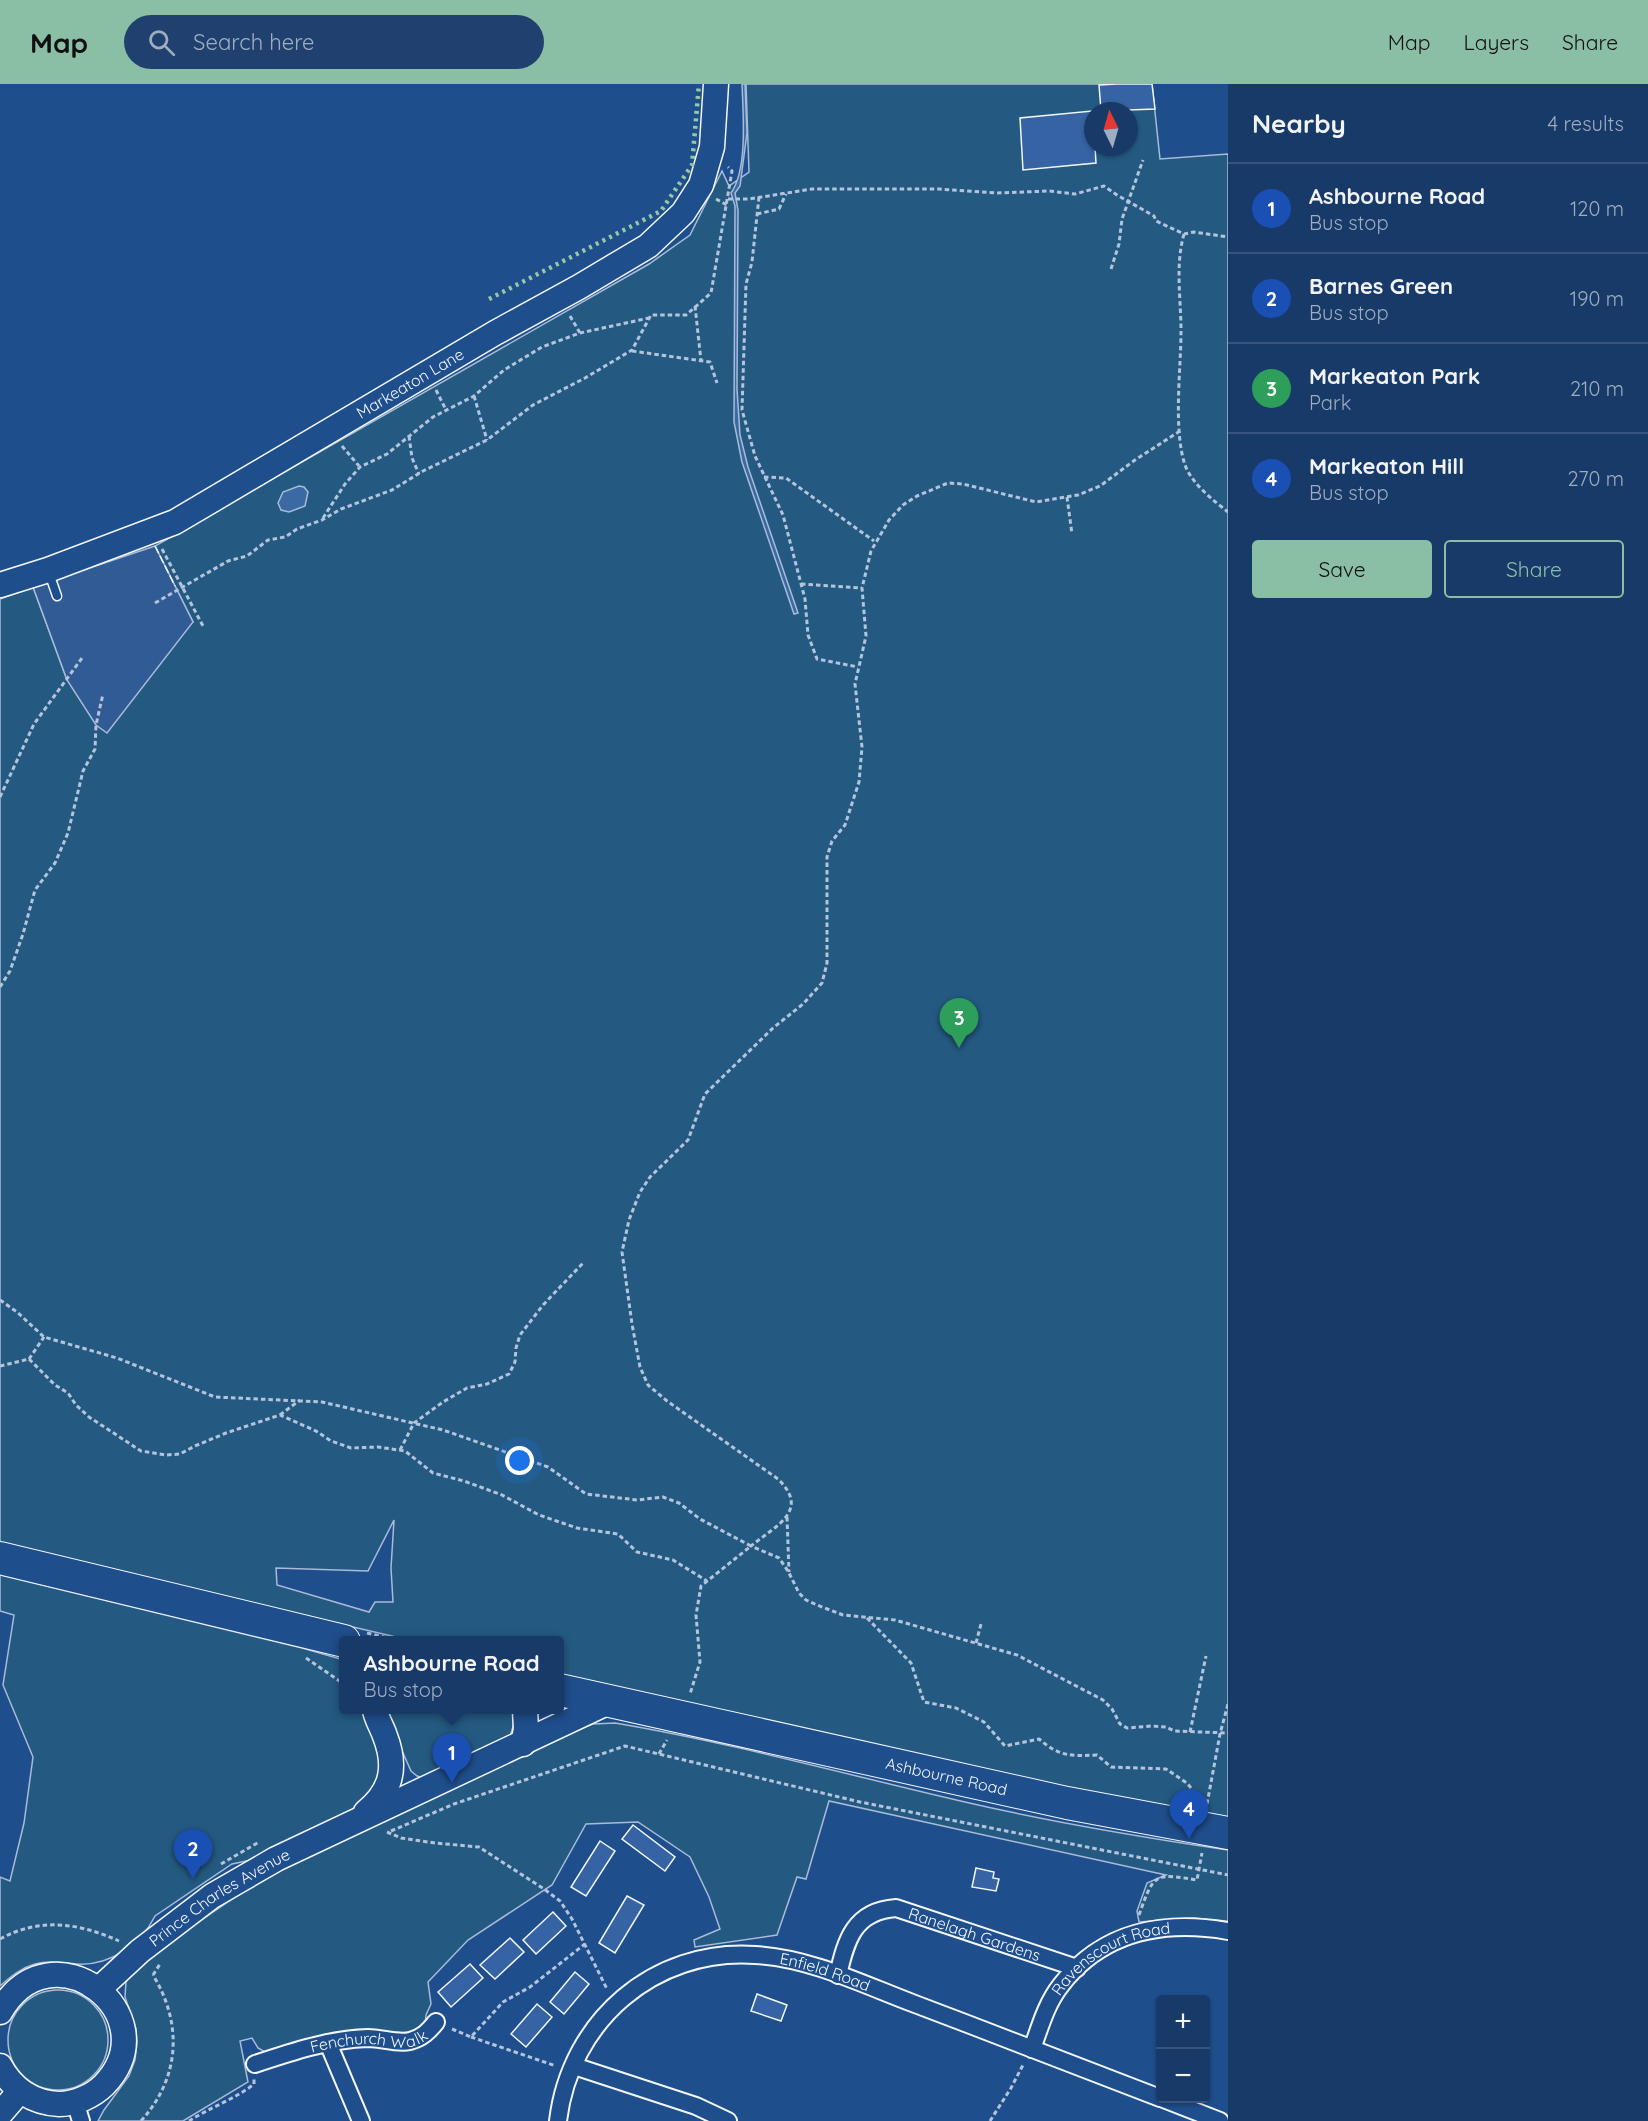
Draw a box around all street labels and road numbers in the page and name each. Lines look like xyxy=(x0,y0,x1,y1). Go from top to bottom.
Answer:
street label: Markeaton Lane xyxy=(353,344,467,423)
street label: Ashbourne Road xyxy=(884,1753,1009,1799)
street label: Prince Charles Avenue xyxy=(145,1844,293,1951)
street label: Ranelagh Gardens xyxy=(906,1903,1043,1965)
street label: Ravenscourt Road xyxy=(1047,1918,1171,1999)
street label: Enfield Road xyxy=(778,1948,873,1995)
street label: Fenchurch Walk xyxy=(308,2025,431,2057)

